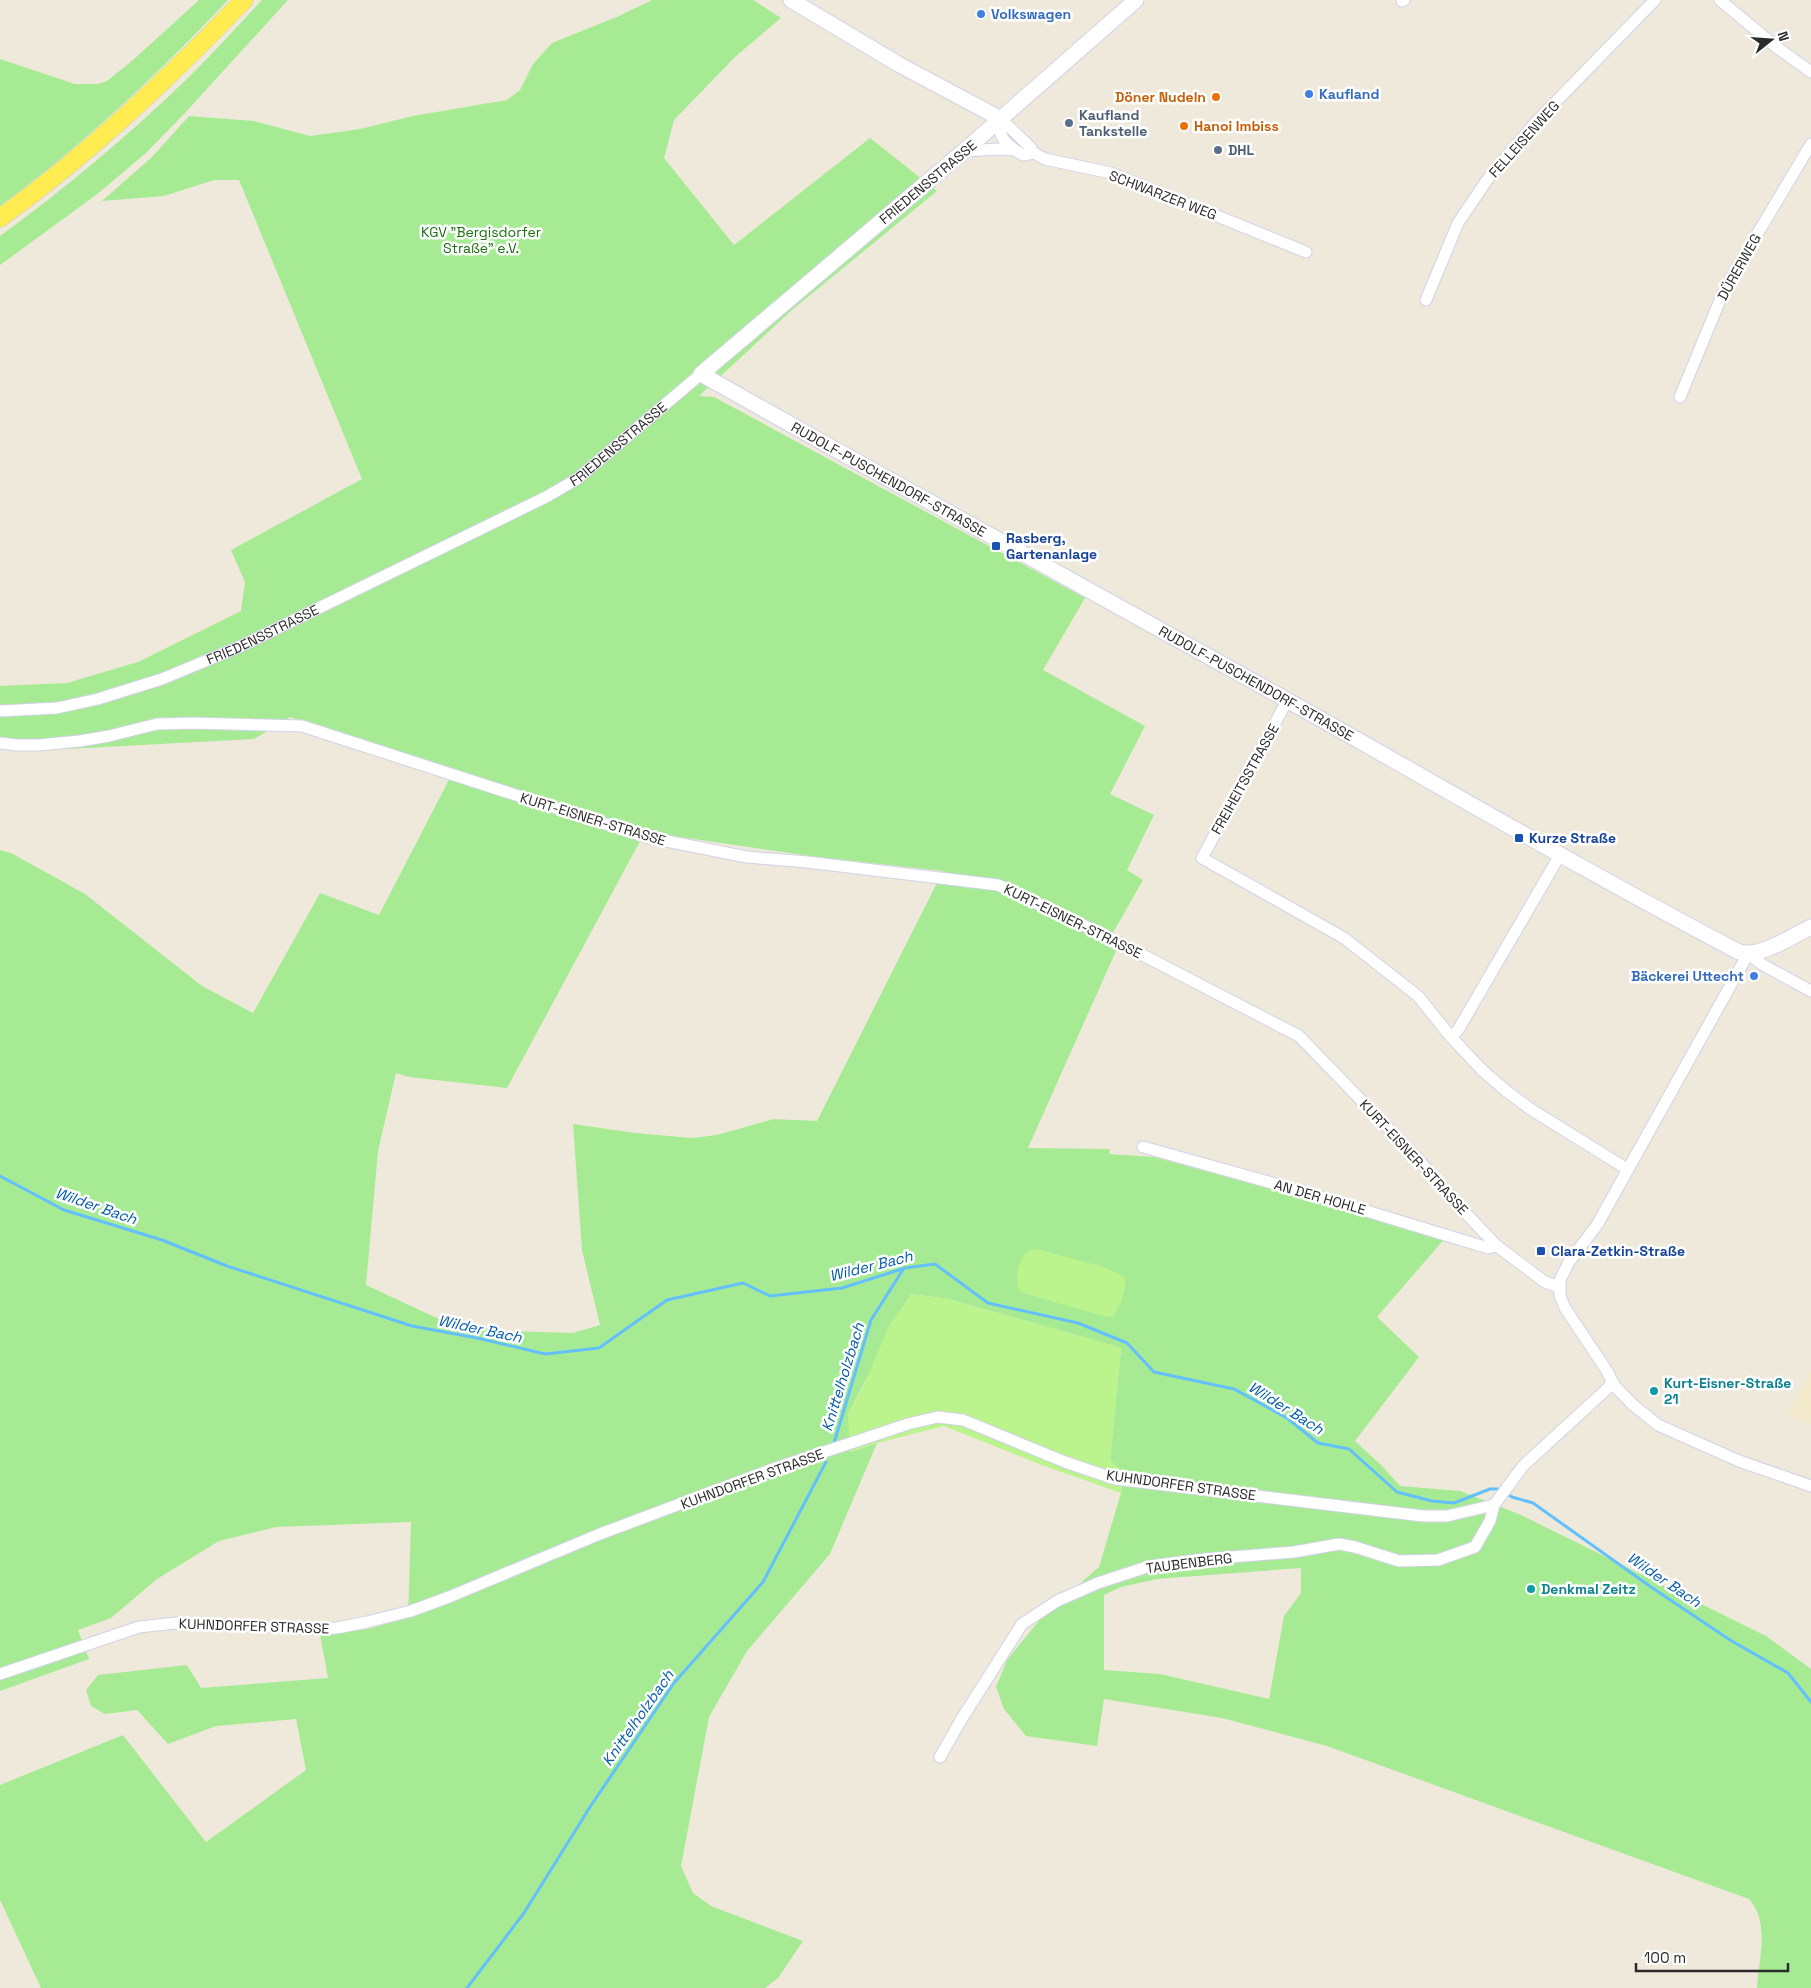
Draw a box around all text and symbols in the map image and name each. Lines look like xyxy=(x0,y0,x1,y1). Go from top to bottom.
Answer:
place label: Volkswagen xyxy=(991,5,1071,23)
marker: Volkswagen xyxy=(975,8,987,20)
north arrow xyxy=(1746,15,1796,65)
text: N xyxy=(1773,29,1793,43)
place label: Kaufland xyxy=(1319,85,1379,103)
place label: Döner Nudeln xyxy=(1115,88,1206,106)
marker: Kaufland xyxy=(1303,88,1315,100)
marker: Döner Nudeln xyxy=(1210,91,1222,103)
street label: FELLEISENWEG xyxy=(1485,97,1563,181)
place label: Kaufland Tankstelle xyxy=(1079,106,1147,140)
marker: Kaufland Tankstelle xyxy=(1063,117,1075,129)
place label: Hanoi Imbiss xyxy=(1194,117,1279,135)
marker: Hanoi Imbiss xyxy=(1178,120,1190,132)
street label: FRIEDENSSTRASSE xyxy=(876,136,981,228)
place label: DHL xyxy=(1228,141,1255,159)
marker: DHL xyxy=(1212,144,1224,156)
street label: SCHWARZER WEG xyxy=(1107,166,1219,224)
park label: KGV "Bergisdorfer Straße" e.V. xyxy=(421,223,541,257)
street label: DÜRERWEG xyxy=(1713,230,1765,304)
street label: FRIEDENSSTRASSE xyxy=(566,398,671,490)
street label: RUDOLF-PUSCHENDORF-STRASSE xyxy=(788,418,990,541)
place label: Rasberg, Gartenanlage xyxy=(1006,529,1097,563)
marker: Rasberg, Gartenanlage xyxy=(990,540,1002,552)
street label: FRIEDENSSTRASSE xyxy=(204,600,322,669)
street label: RUDOLF-PUSCHENDORF-STRASSE xyxy=(1155,622,1357,745)
street label: FREIHEITSSTRASSE xyxy=(1207,720,1283,838)
street label: KURT-EISNER-STRASSE xyxy=(518,788,668,850)
place label: Kurze Straße xyxy=(1529,829,1616,847)
marker: Kurze Straße xyxy=(1513,832,1525,844)
street label: KURT-EISNER-STRASSE xyxy=(1001,880,1145,962)
place label: Bäckerei Uttecht xyxy=(1631,967,1744,985)
marker: Bäckerei Uttecht xyxy=(1748,970,1760,982)
street label: KURT-EISNER-STRASSE xyxy=(1356,1096,1472,1219)
street label: AN DER HOHLE xyxy=(1272,1175,1368,1219)
water label: Wilder Bach xyxy=(53,1183,140,1229)
place label: Clara-Zetkin-Straße xyxy=(1551,1242,1685,1260)
marker: Clara-Zetkin-Straße xyxy=(1535,1245,1547,1257)
water label: Wilder Bach xyxy=(827,1246,915,1285)
water label: Wilder Bach xyxy=(437,1310,524,1347)
water label: Knittelholzbach xyxy=(817,1320,868,1433)
place label: Kurt-Eisner-Straße 21 xyxy=(1664,1374,1791,1408)
water label: Wilder Bach xyxy=(1245,1377,1328,1439)
marker: Kurt-Eisner-Straße 21 xyxy=(1648,1385,1660,1397)
street label: KUHNDORFER STRASSE xyxy=(678,1445,826,1513)
street label: KUHNDORFER STRASSE xyxy=(1105,1466,1257,1504)
water label: Wilder Bach xyxy=(1624,1548,1706,1612)
street label: TAUBENBERG xyxy=(1145,1549,1233,1577)
place label: Denkmal Zeitz xyxy=(1541,1580,1636,1598)
marker: Denkmal Zeitz xyxy=(1525,1583,1537,1595)
street label: KUHNDORFER STRASSE xyxy=(178,1614,330,1638)
water label: Knittelholzbach xyxy=(598,1666,678,1769)
scale bar xyxy=(1636,1940,1788,1972)
text: 100 m xyxy=(1644,1948,1686,1967)

